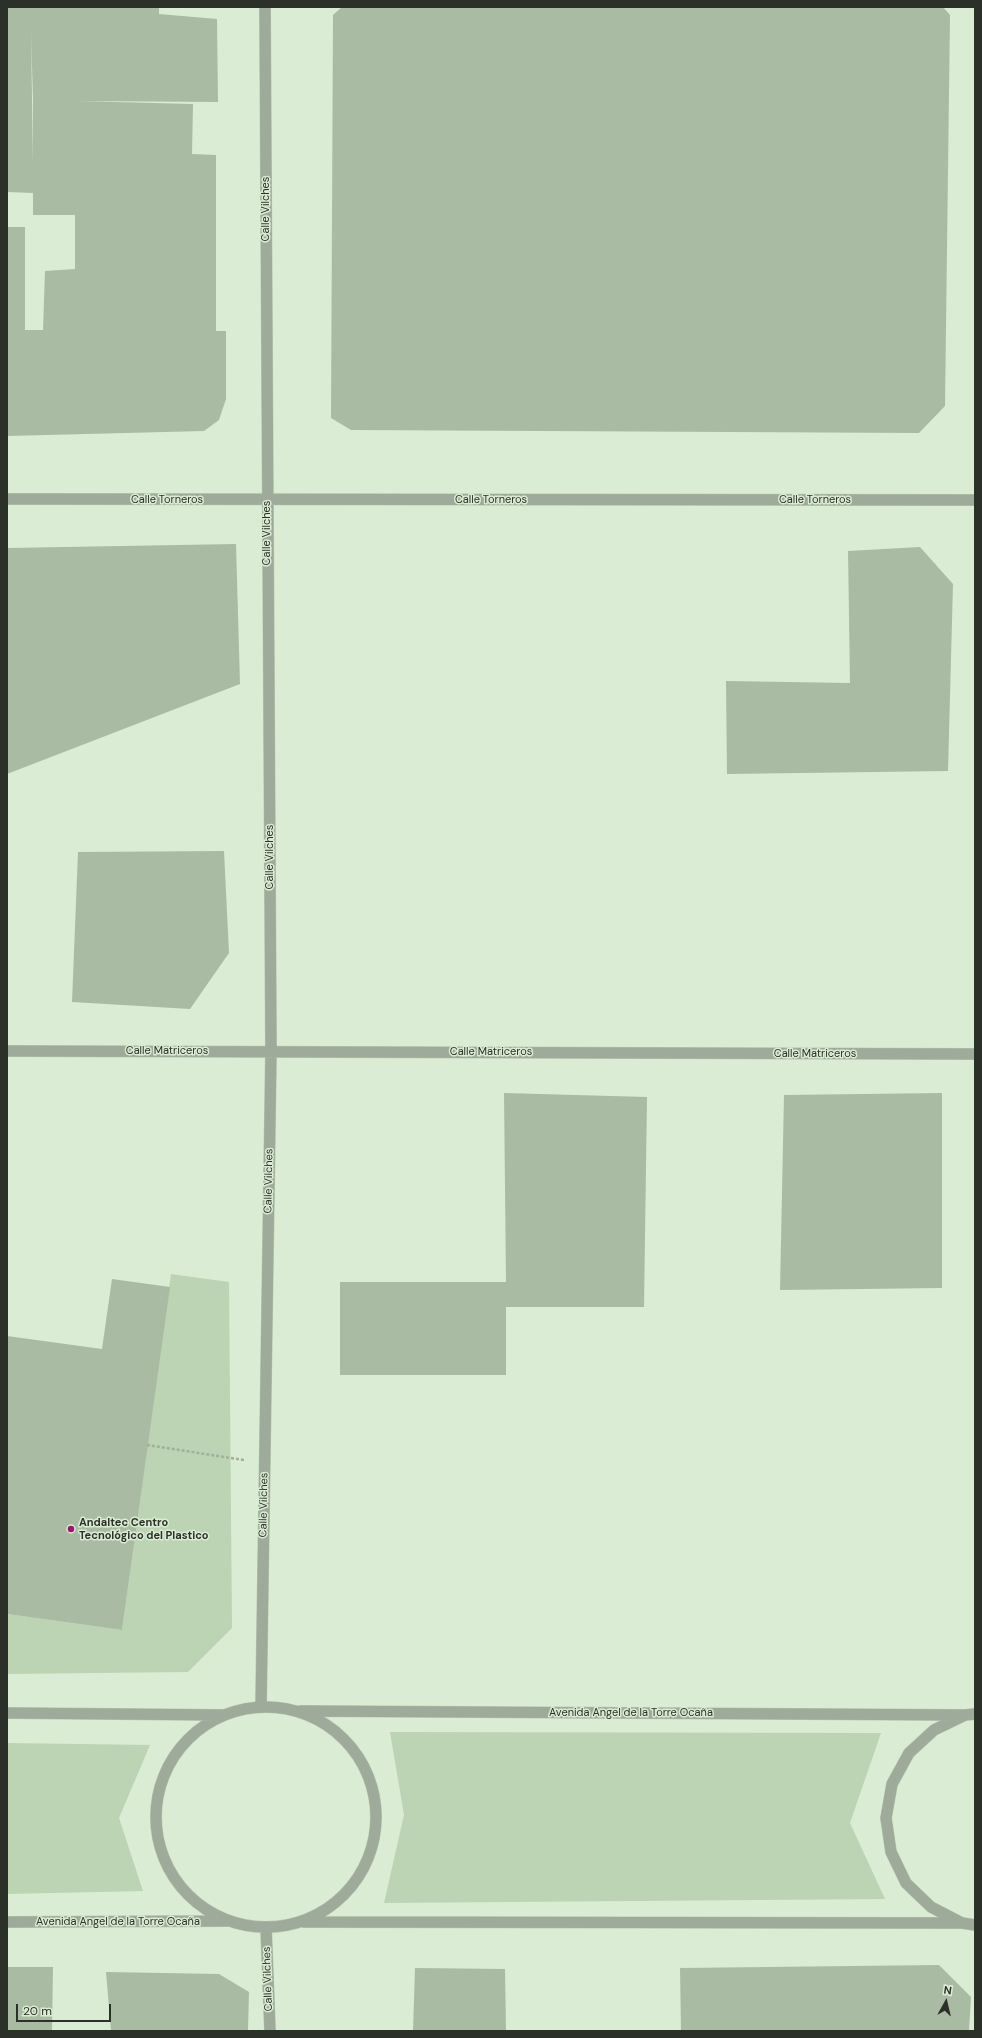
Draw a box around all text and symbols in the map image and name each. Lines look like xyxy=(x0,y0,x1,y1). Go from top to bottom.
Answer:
street label: Calle Vilches xyxy=(259,177,273,241)
street label: Calle Torneros xyxy=(131,493,203,507)
street label: Calle Torneros xyxy=(455,493,527,507)
street label: Calle Torneros xyxy=(779,493,851,507)
street label: Calle Vilches xyxy=(260,501,274,565)
street label: Calle Vilches xyxy=(263,825,277,889)
street label: Calle Matriceros xyxy=(126,1044,208,1058)
street label: Calle Matriceros xyxy=(450,1045,532,1059)
street label: Calle Matriceros xyxy=(774,1047,856,1061)
street label: Calle Vilches xyxy=(262,1148,276,1214)
street label: Calle Vilches xyxy=(257,1472,271,1538)
place label: Andaltec Centro Tecnológico del Plastico xyxy=(79,1516,209,1542)
marker: Andaltec Centro Tecnológico del Plastico xyxy=(66,1524,76,1534)
street label: Avenida Angel de la Torre Ocaña xyxy=(549,1706,713,1720)
street label: Avenida Angel de la Torre Ocaña xyxy=(36,1915,200,1929)
street label: Calle Vilches xyxy=(260,1946,276,2012)
north arrow xyxy=(926,1982,966,2022)
text: N xyxy=(943,1983,953,1998)
scale bar xyxy=(18,1996,113,2022)
text: 20 m xyxy=(23,2003,52,2019)

